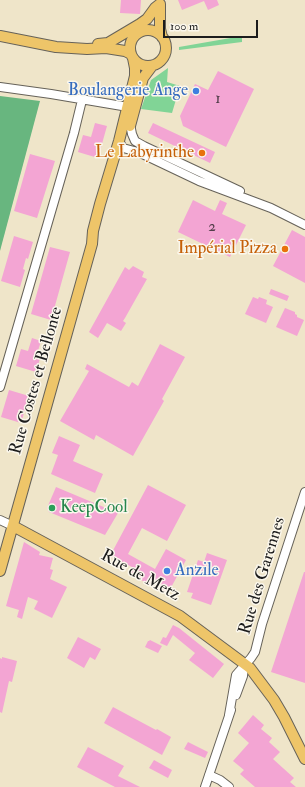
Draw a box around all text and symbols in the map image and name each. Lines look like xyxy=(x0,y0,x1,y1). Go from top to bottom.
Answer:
scale bar xyxy=(165,12,260,38)
text: 100 m xyxy=(170,19,198,34)
place label: Boulangerie Ange xyxy=(68,81,188,101)
marker: Boulangerie Ange xyxy=(191,86,201,96)
house number: 1 xyxy=(215,91,221,109)
place label: Le Labyrinthe xyxy=(95,143,194,163)
marker: Le Labyrinthe xyxy=(197,148,207,158)
house number: 2 xyxy=(208,219,216,237)
place label: Impérial Pizza xyxy=(178,239,277,259)
marker: Impérial Pizza xyxy=(280,244,290,254)
street label: Rue Costes et Bellonte xyxy=(6,305,68,457)
place label: KeepCool xyxy=(60,498,128,518)
marker: KeepCool xyxy=(47,503,57,513)
street label: Rue des Garennes xyxy=(235,515,291,637)
street label: Rue de Metz xyxy=(97,546,183,606)
place label: Anzile xyxy=(175,561,219,581)
marker: Anzile xyxy=(162,566,172,576)

